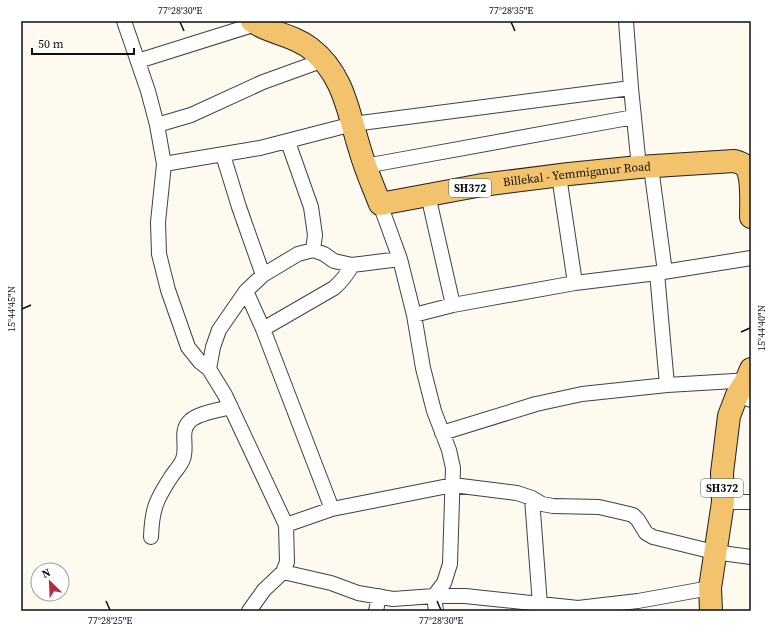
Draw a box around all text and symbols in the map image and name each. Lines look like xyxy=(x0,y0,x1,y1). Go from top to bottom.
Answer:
text: 77°28'30"E xyxy=(158,4,202,17)
text: 77°28'35"E xyxy=(489,4,533,17)
scale bar xyxy=(32,30,134,56)
text: 50 m xyxy=(38,36,64,52)
street label: Billekal - Yemmiganur Road xyxy=(502,158,652,190)
road number: SH372 xyxy=(449,179,491,197)
text: 15°44'45"N xyxy=(5,286,18,332)
text: 15°44'40"N xyxy=(755,305,768,351)
road number: SH372 xyxy=(701,479,743,497)
north arrow xyxy=(30,562,70,602)
text: N xyxy=(39,565,53,582)
text: 77°28'25"E xyxy=(88,614,132,627)
text: 77°28'30"E xyxy=(419,614,463,627)

